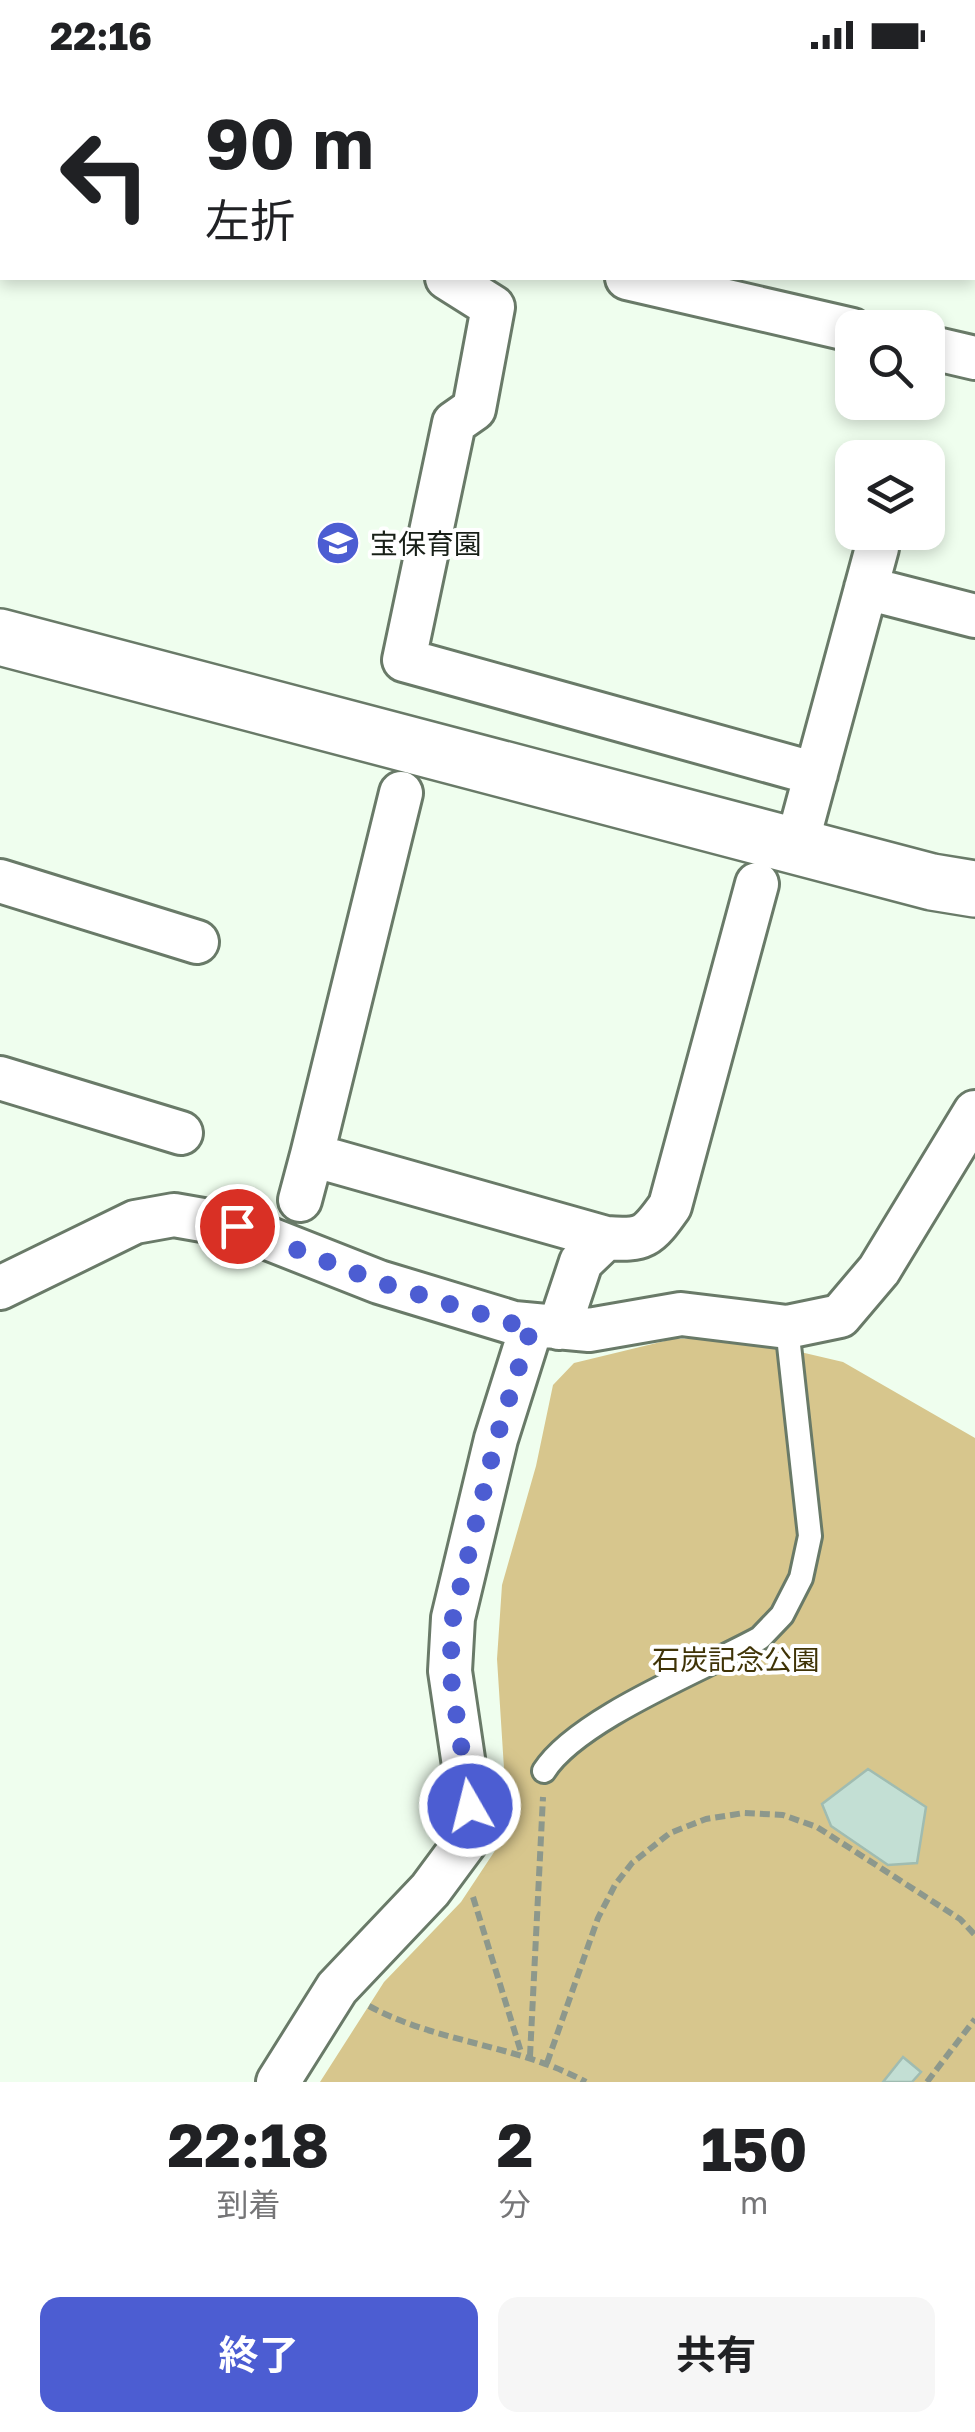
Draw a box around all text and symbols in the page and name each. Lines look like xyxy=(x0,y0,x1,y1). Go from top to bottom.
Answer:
text: 22:16 xyxy=(50,13,152,58)
text: 90 m xyxy=(205,100,374,184)
icon: left xyxy=(40,110,170,240)
text: 左折 xyxy=(205,193,295,247)
map controls xyxy=(835,310,945,550)
button: search xyxy=(835,310,945,420)
button: layers xyxy=(835,440,945,550)
school or university icon: 宝保育園 xyxy=(315,520,361,566)
place label: 宝保育園 xyxy=(370,527,482,560)
pin xyxy=(195,1184,280,1269)
icon: arrive xyxy=(210,1199,265,1254)
park label: 石炭記念公園 xyxy=(652,1643,820,1676)
position arrow xyxy=(418,1754,522,1858)
text: 22:18 xyxy=(168,2108,329,2180)
text: 2 xyxy=(497,2108,533,2180)
text: 150 xyxy=(701,2112,807,2184)
text: m xyxy=(740,2183,768,2221)
text: 到着 xyxy=(216,2185,280,2223)
text: 分 xyxy=(499,2185,531,2223)
button: 終了 xyxy=(40,2297,478,2412)
button: 共有 xyxy=(498,2297,935,2412)

